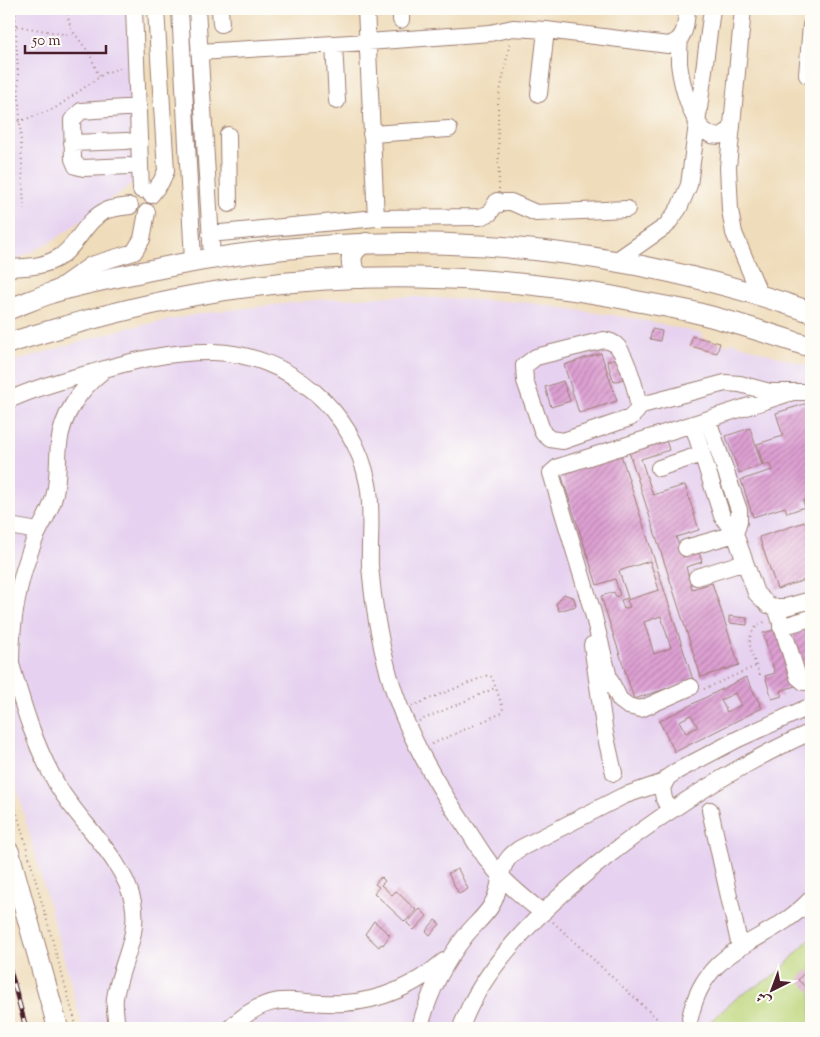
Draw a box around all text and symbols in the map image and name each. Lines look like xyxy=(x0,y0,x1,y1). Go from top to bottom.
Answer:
scale bar xyxy=(25,22,106,54)
text: 50 m xyxy=(31,31,61,52)
north arrow xyxy=(748,964,798,1014)
text: ش xyxy=(753,986,776,1010)

